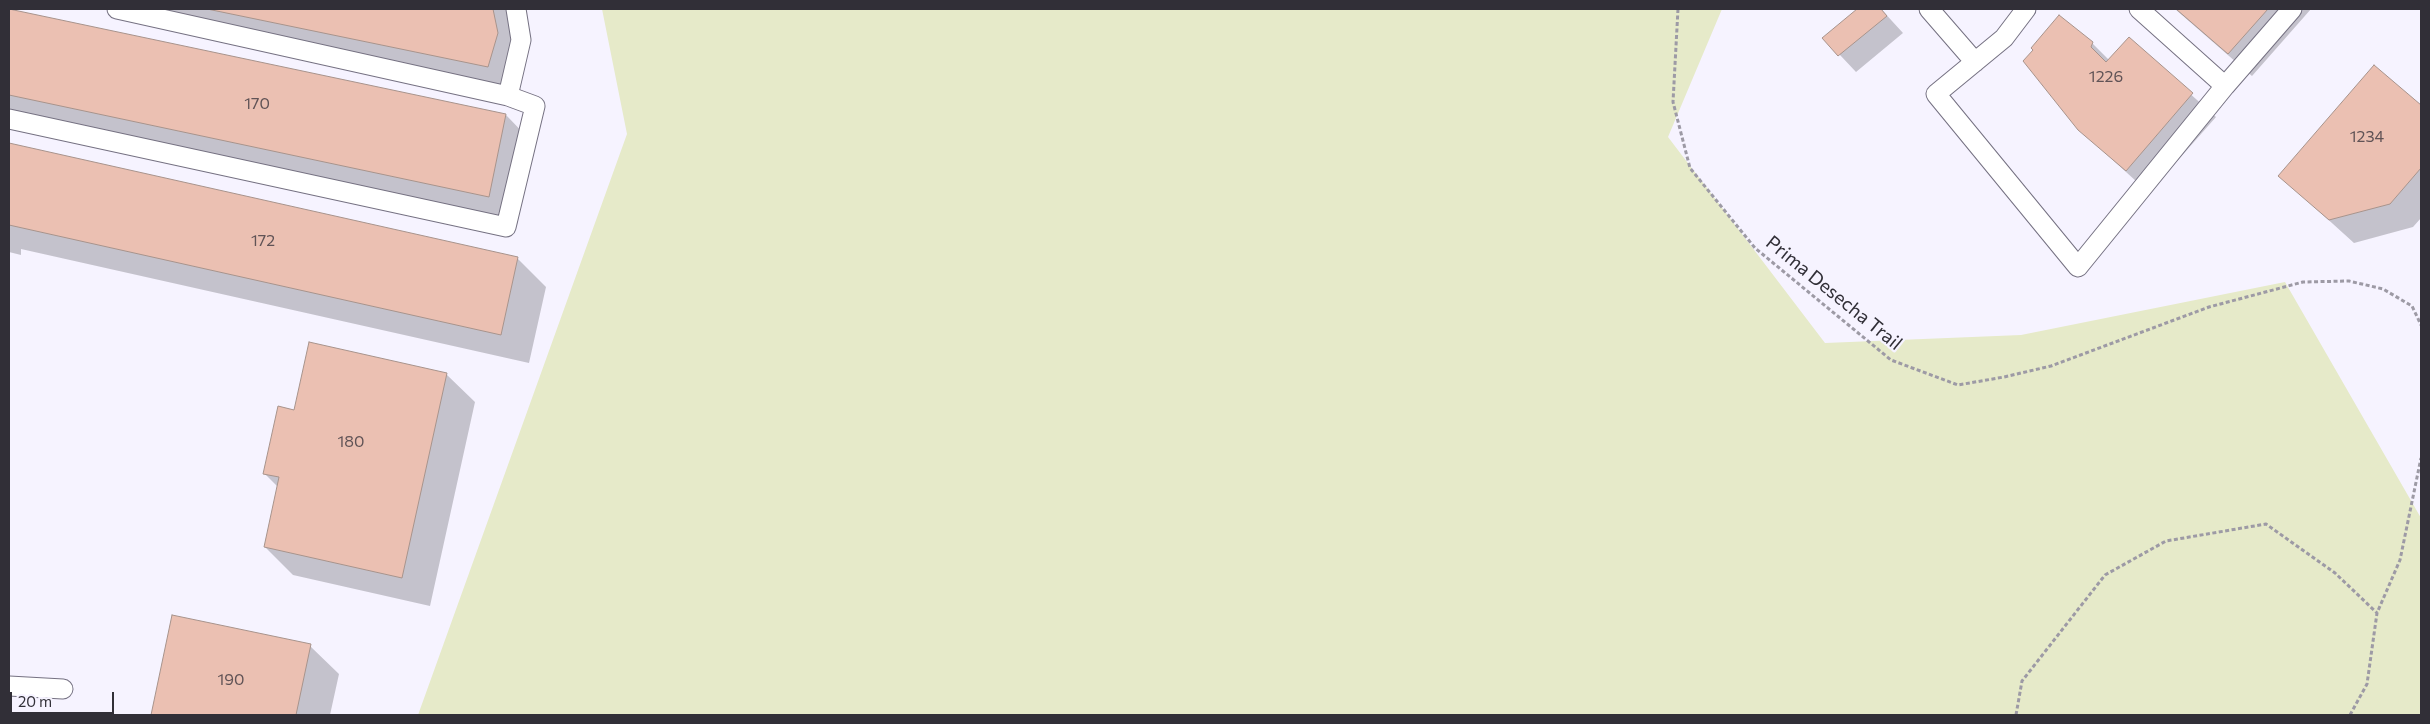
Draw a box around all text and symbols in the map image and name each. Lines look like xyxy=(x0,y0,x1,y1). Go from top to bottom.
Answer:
house number: 1226 xyxy=(2089,67,2123,87)
house number: 170 xyxy=(244,94,270,114)
house number: 1234 xyxy=(2350,127,2384,147)
house number: 172 xyxy=(251,231,275,251)
street label: Prima Desecha Trail xyxy=(1761,231,1907,355)
house number: 180 xyxy=(338,432,364,452)
house number: 190 xyxy=(218,670,244,690)
scale bar xyxy=(12,682,116,714)
text: 20 m xyxy=(18,692,52,710)

